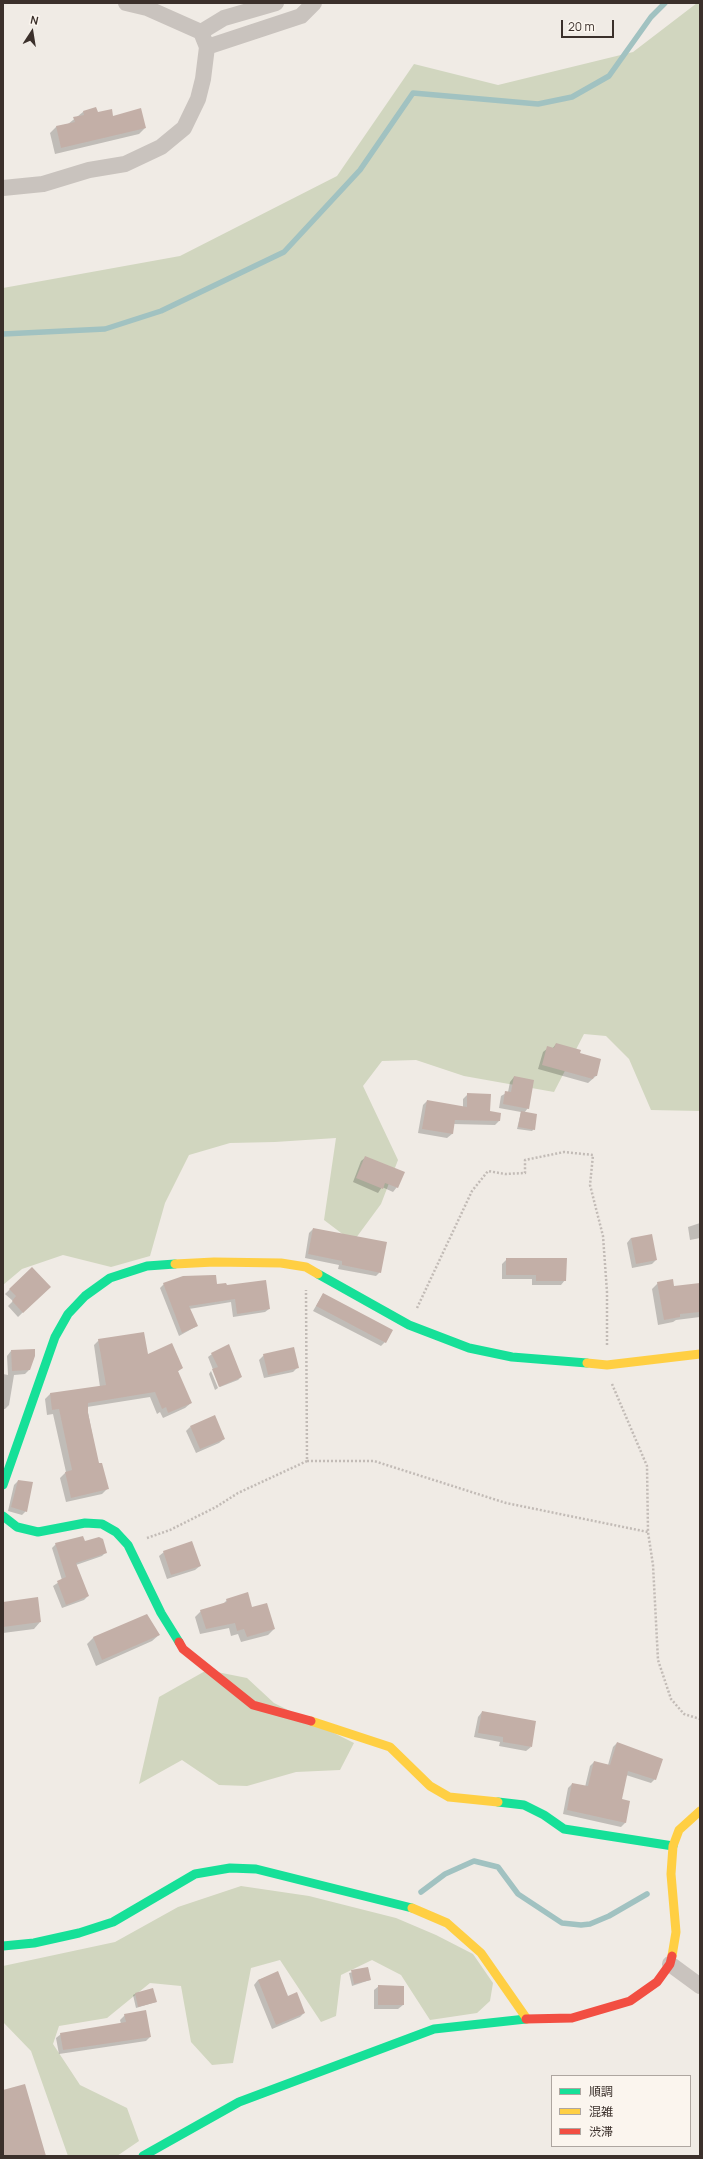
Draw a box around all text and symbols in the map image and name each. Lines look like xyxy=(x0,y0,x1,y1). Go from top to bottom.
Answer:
north arrow xyxy=(12,12,52,52)
text: N xyxy=(29,12,40,28)
scale bar xyxy=(563,12,616,38)
text: 20 m xyxy=(568,18,595,35)
legend xyxy=(551,2075,691,2147)
text: 順調 xyxy=(589,2083,613,2100)
text: 混雑 xyxy=(589,2103,613,2120)
text: 渋滞 xyxy=(589,2123,613,2140)

